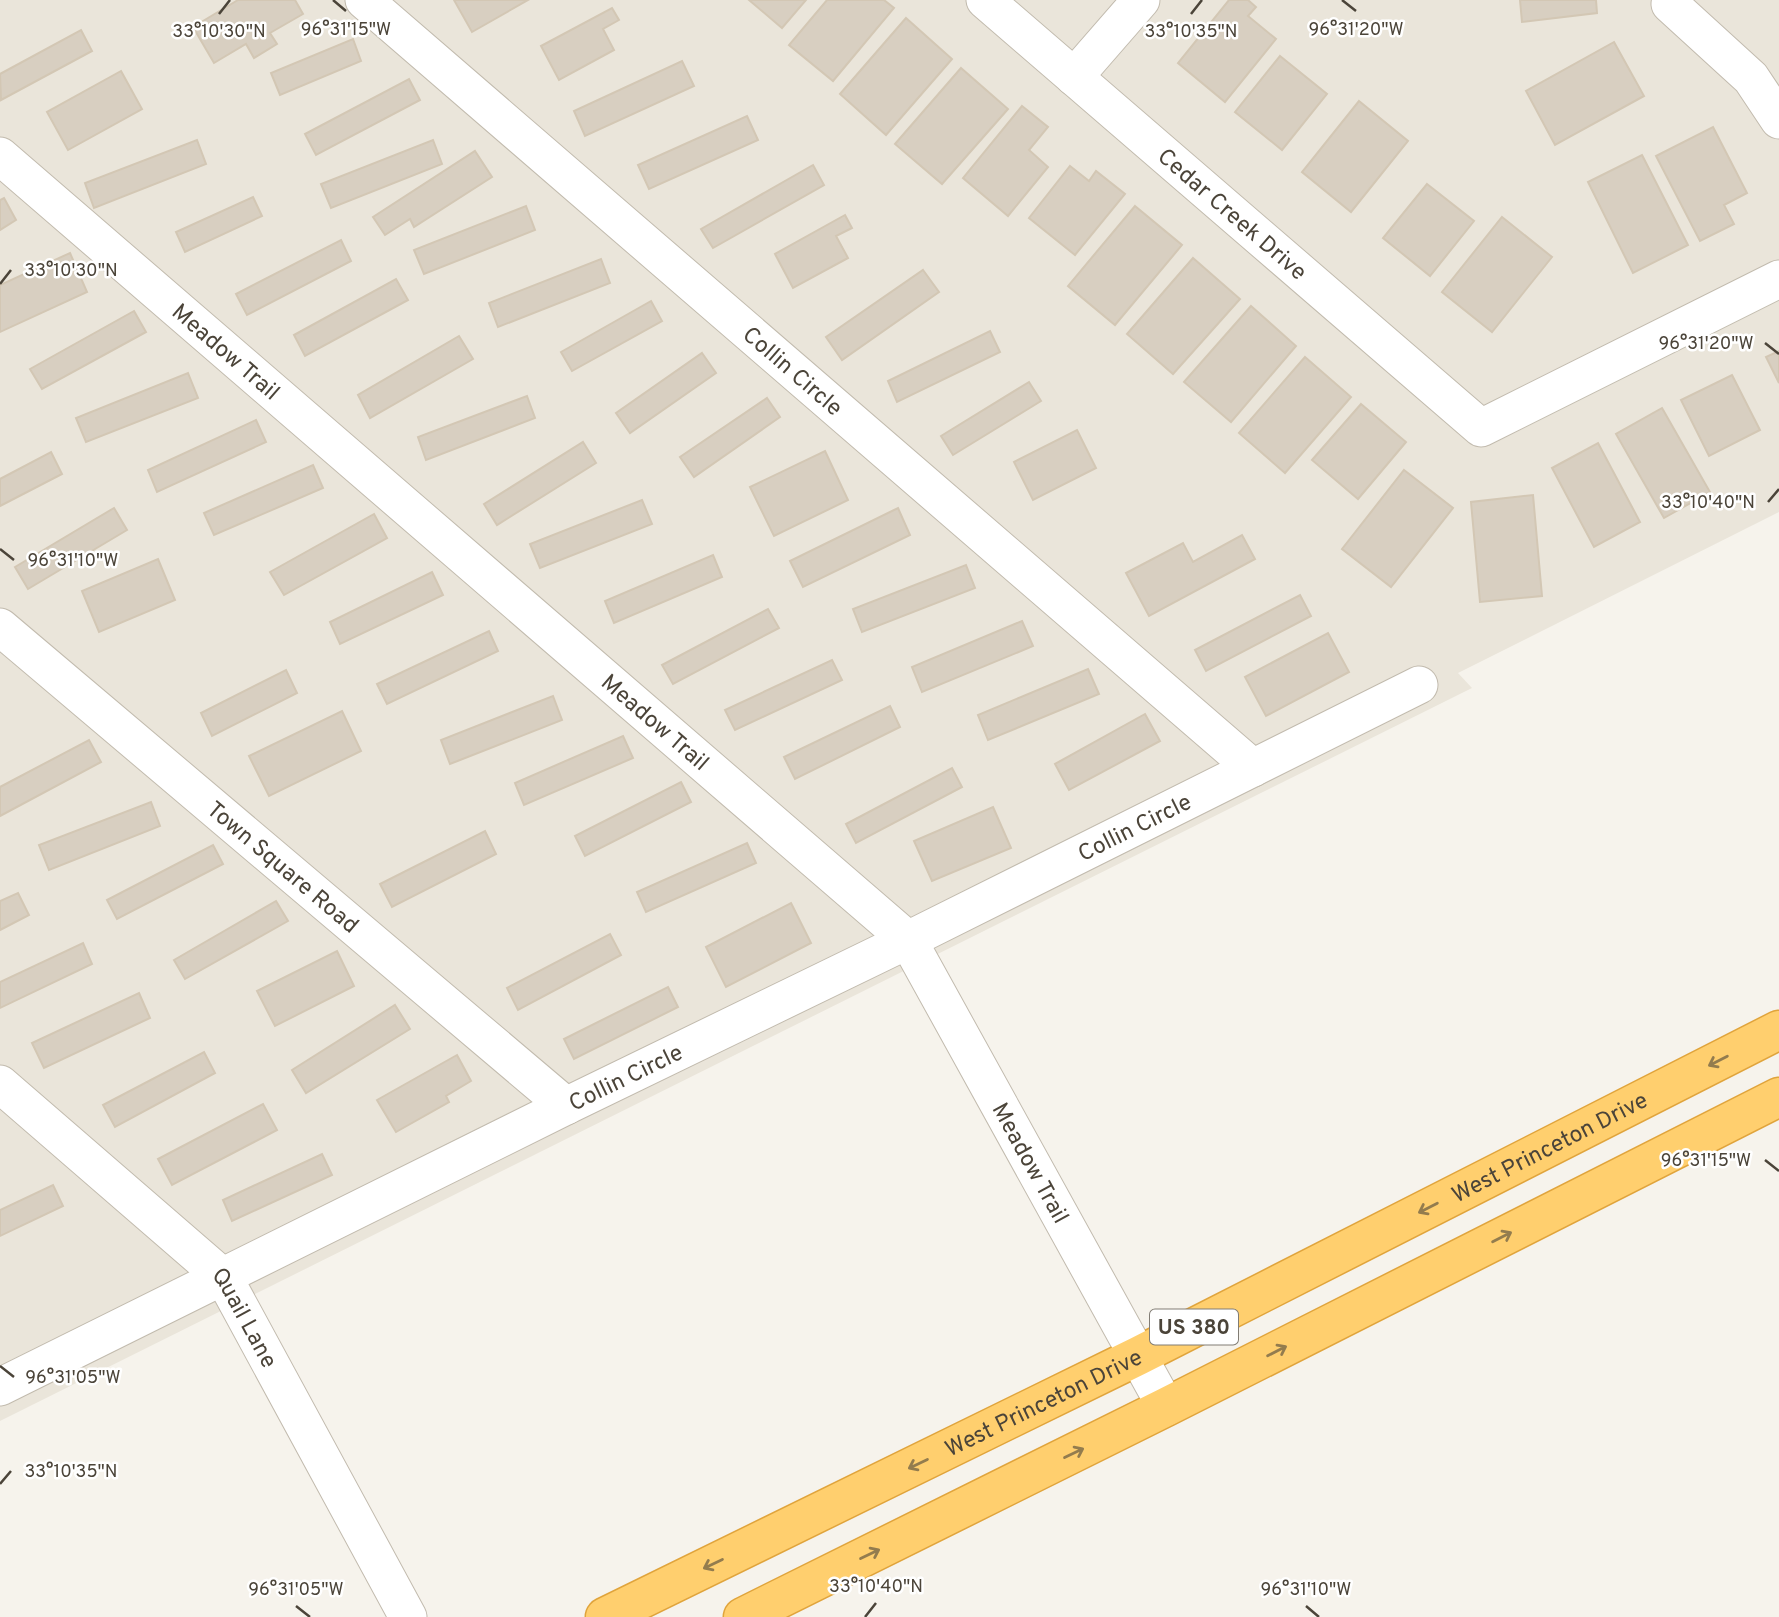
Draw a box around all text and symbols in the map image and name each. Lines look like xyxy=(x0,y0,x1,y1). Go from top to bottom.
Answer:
text: 96°31'15"W xyxy=(301,19,391,42)
text: 96°31'20"W xyxy=(1308,19,1404,42)
text: 33°10'30"N xyxy=(172,21,266,44)
text: 33°10'35"N xyxy=(1144,21,1238,44)
street label: Cedar Creek Drive xyxy=(1150,143,1312,288)
text: 33°10'30"N xyxy=(24,260,118,283)
street label: Meadow Trail xyxy=(165,299,285,408)
street label: Collin Circle xyxy=(735,321,847,424)
text: 96°31'20"W xyxy=(1658,333,1754,356)
text: 33°10'40"N xyxy=(1661,492,1755,515)
text: 96°31'10"W xyxy=(28,550,118,573)
street label: Meadow Trail xyxy=(594,669,714,779)
street label: Collin Circle xyxy=(1074,789,1197,870)
street label: Town Square Road xyxy=(200,796,363,941)
street label: Collin Circle xyxy=(565,1039,688,1119)
one-way arrow xyxy=(1708,1054,1729,1068)
street label: West Princeton Drive xyxy=(1448,1087,1653,1211)
street label: Meadow Trail xyxy=(984,1098,1074,1229)
text: 96°31'15"W xyxy=(1661,1150,1751,1173)
one-way arrow xyxy=(1418,1202,1439,1216)
one-way arrow xyxy=(1491,1230,1512,1244)
street label: Quail Lane xyxy=(205,1262,282,1374)
road number: US 380 xyxy=(1150,1310,1238,1344)
street label: West Princeton Drive xyxy=(941,1344,1148,1465)
one-way arrow xyxy=(1266,1344,1287,1358)
text: 96°31'05"W xyxy=(25,1367,121,1390)
one-way arrow xyxy=(1063,1446,1084,1459)
one-way arrow xyxy=(908,1457,929,1471)
text: 33°10'35"N xyxy=(24,1461,118,1484)
one-way arrow xyxy=(859,1547,880,1560)
one-way arrow xyxy=(703,1557,724,1571)
text: 33°10'40"N xyxy=(829,1576,923,1599)
text: 96°31'05"W xyxy=(248,1579,344,1602)
text: 96°31'10"W xyxy=(1261,1579,1351,1602)

